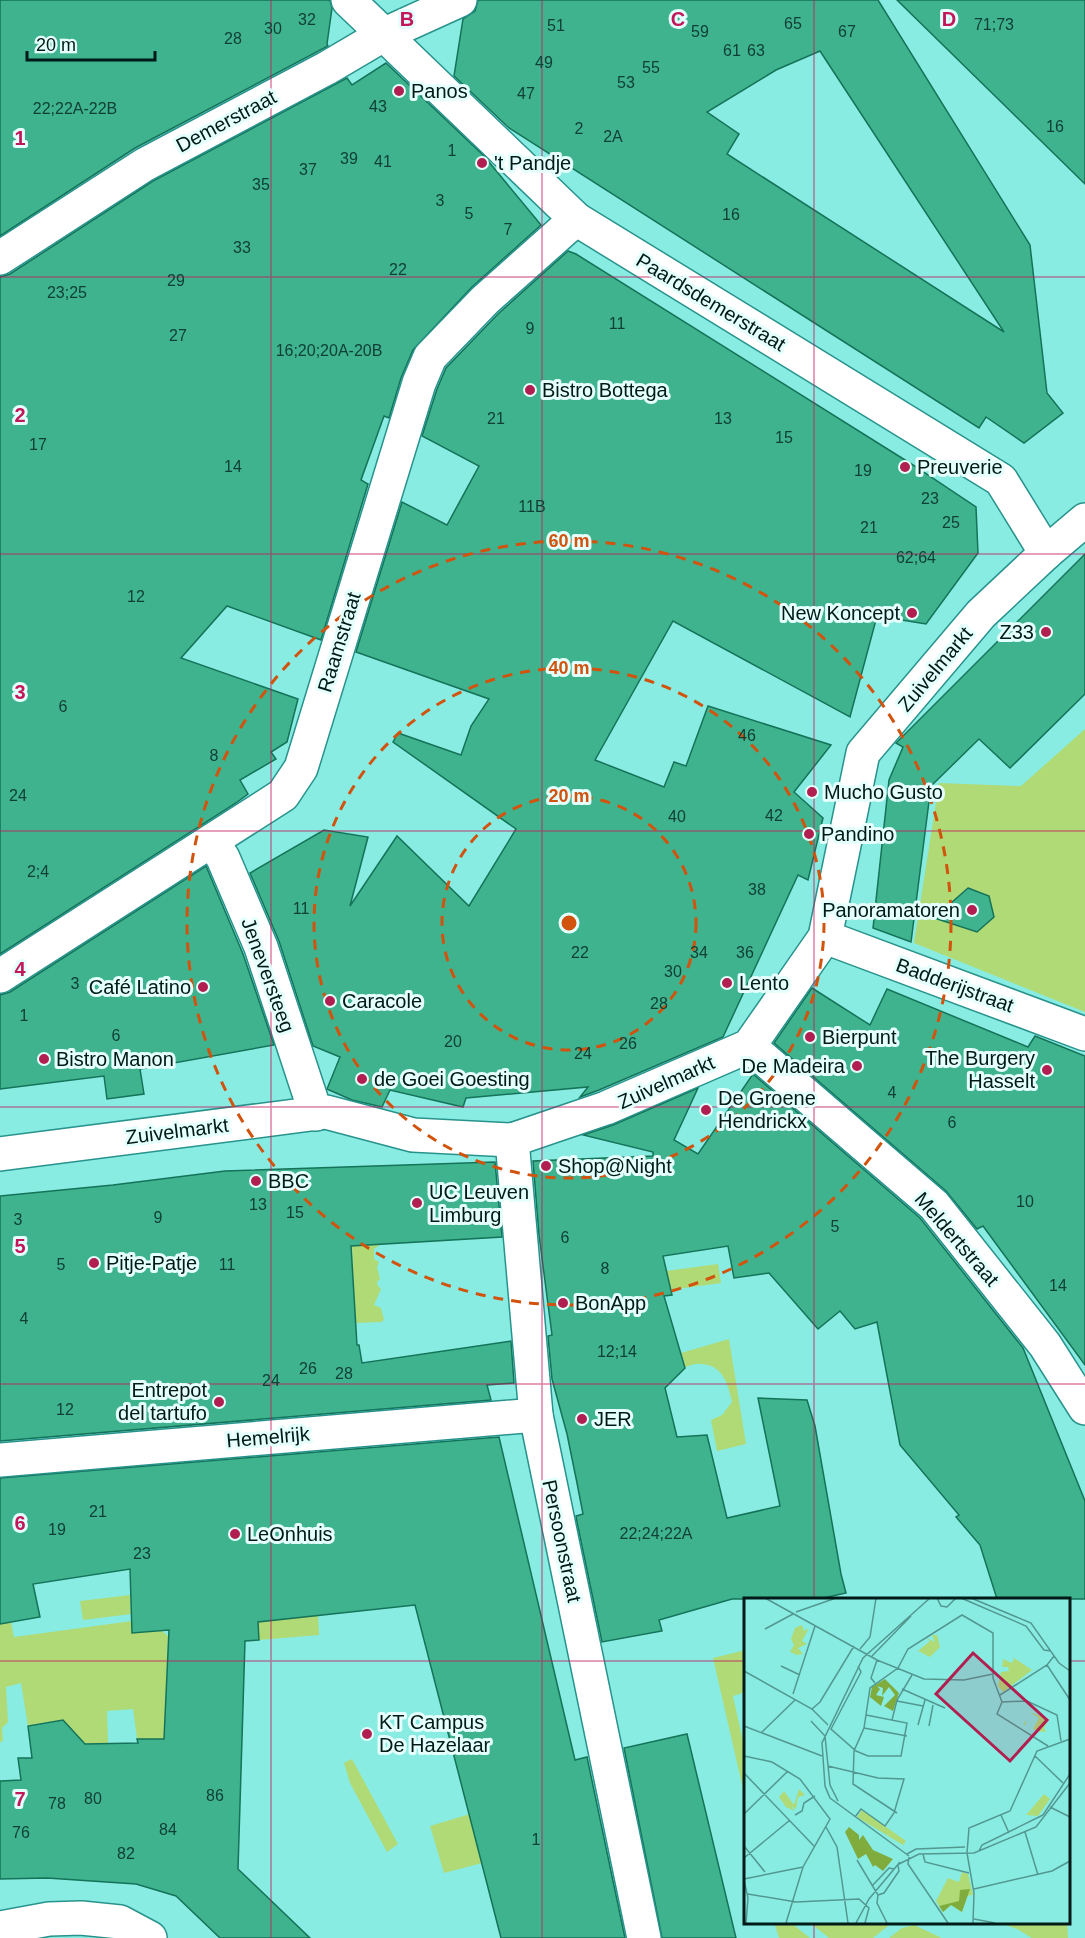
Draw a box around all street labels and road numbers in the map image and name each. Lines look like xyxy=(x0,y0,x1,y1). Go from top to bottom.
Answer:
street label: Demerstraat xyxy=(172,85,280,157)
street label: Paardsdemerstraat xyxy=(632,249,790,355)
street label: Raamstraat xyxy=(313,589,365,695)
street label: Zuivelmarkt xyxy=(893,622,977,716)
street label: Jeneversteeg xyxy=(237,915,299,1035)
street label: Badderijstraat xyxy=(893,954,1017,1017)
street label: Zuivelmarkt xyxy=(614,1051,718,1113)
street label: Zuivelmarkt xyxy=(124,1114,230,1148)
street label: Meldertstraat xyxy=(910,1188,1004,1291)
street label: Hemelrijk xyxy=(226,1422,311,1452)
street label: Persoonstraat xyxy=(538,1478,586,1605)

